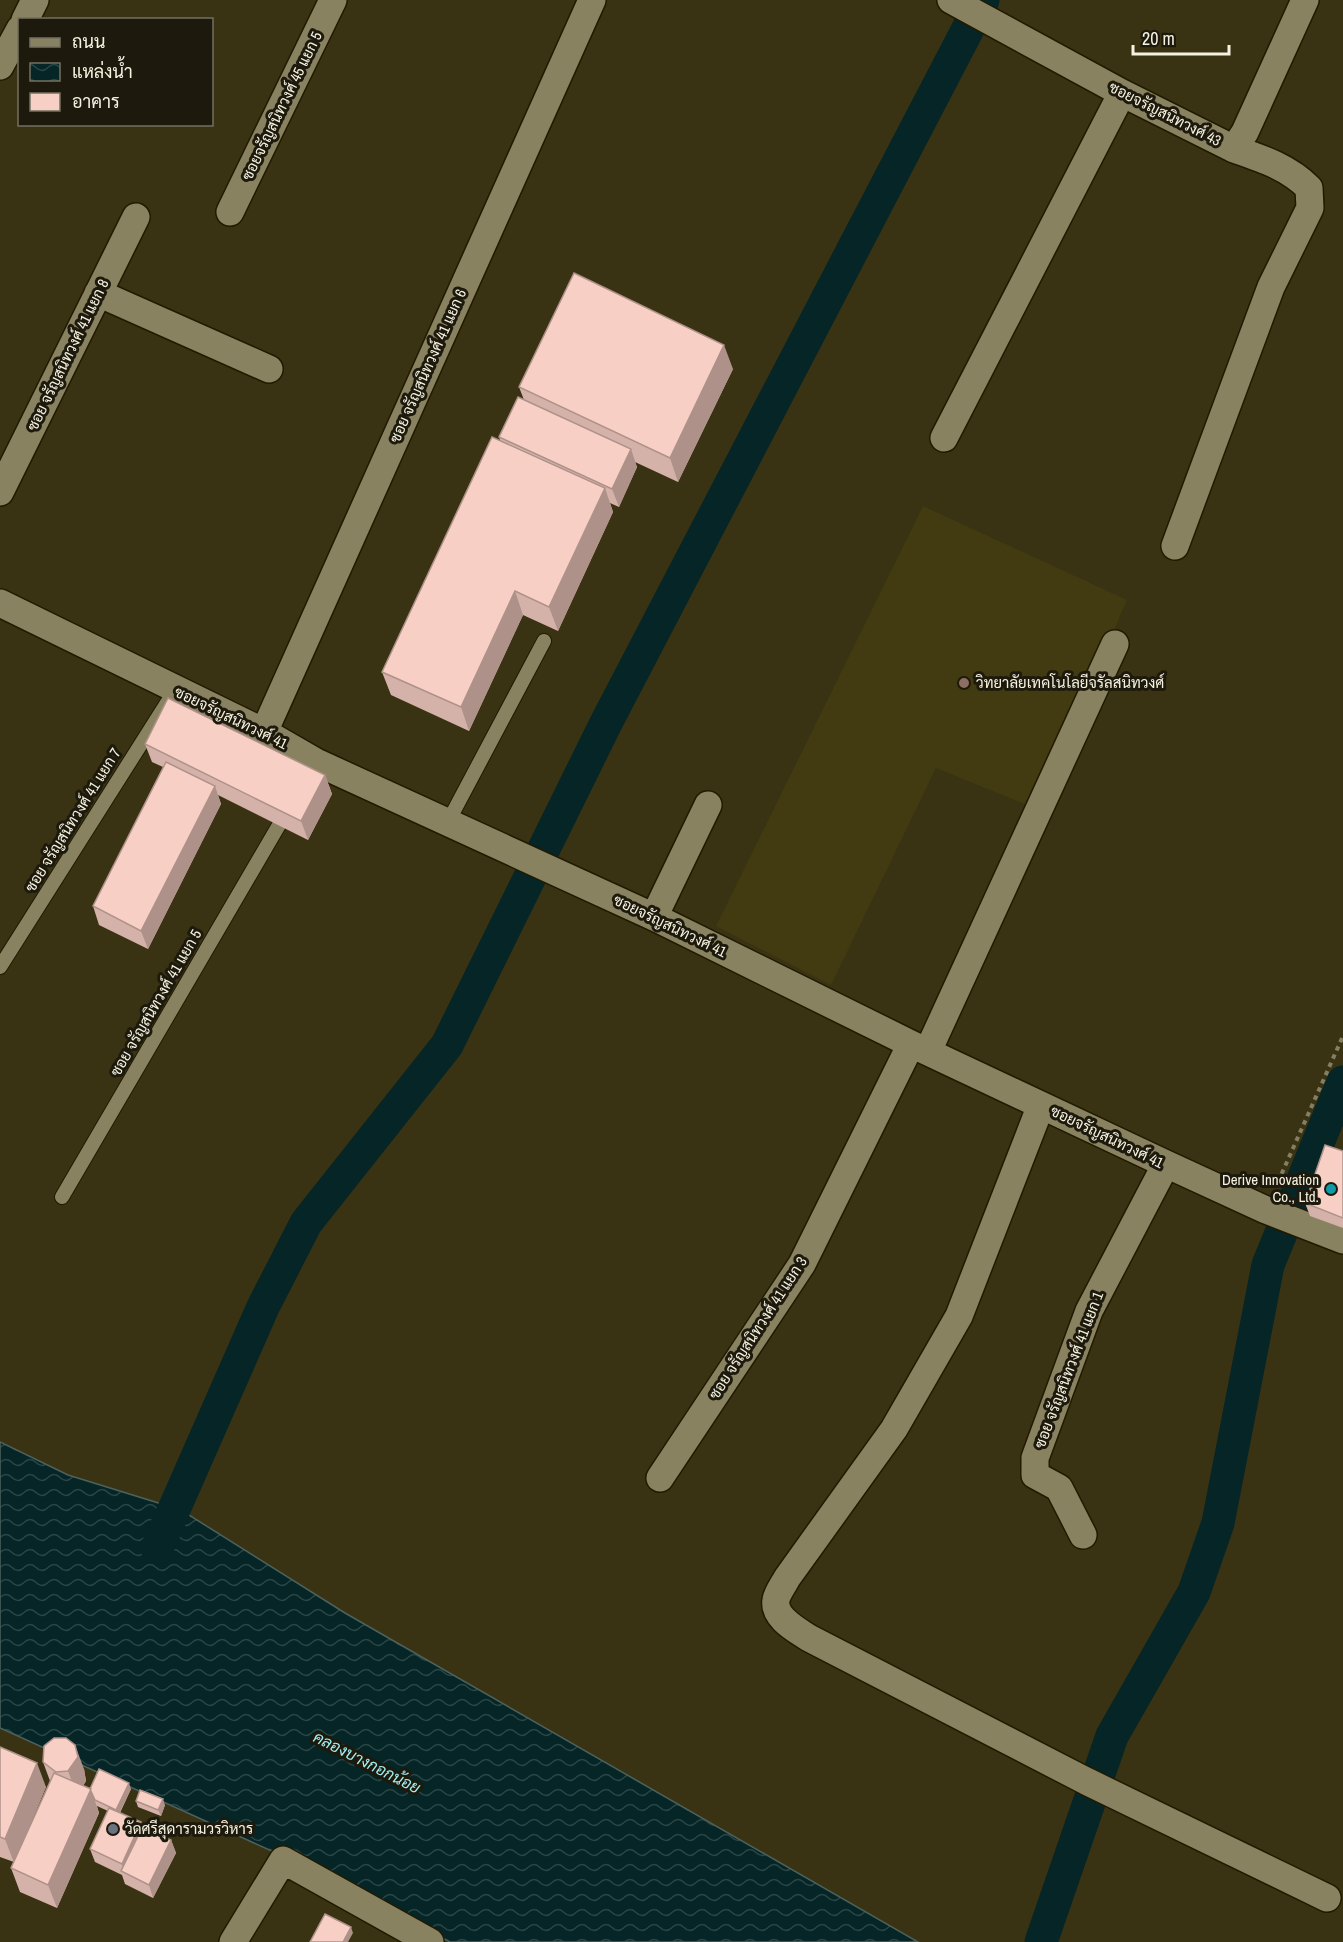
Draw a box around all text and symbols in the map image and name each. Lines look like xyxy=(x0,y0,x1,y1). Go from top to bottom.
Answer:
legend xyxy=(18,18,213,126)
scale bar xyxy=(1133,18,1229,56)
text: 20 m xyxy=(1142,26,1175,51)
street label: ซอยจรัญสนิทวงศ์ 45 แยก 5 xyxy=(236,28,327,184)
text: ถนน xyxy=(72,29,105,54)
text: แหล่งน้ำ xyxy=(72,56,133,84)
street label: ซอยจรัญสนิทวงศ์ 43 xyxy=(1105,76,1225,151)
text: อาคาร xyxy=(72,89,120,114)
street label: ซอย จรัญสนิทวงศ์ 41 แยก 8 xyxy=(22,275,114,434)
street label: ซอย จรัญสนิทวงศ์ 41 แยก 6 xyxy=(384,285,471,446)
place label: วิทยาลัยเทคโนโลยีจรัลสนิทวงศ์ xyxy=(976,672,1164,693)
marker: วิทยาลัยเทคโนโลยีจรัลสนิทวงศ์ xyxy=(957,676,971,690)
street label: ซอยจรัญสนิทวงศ์ 41 xyxy=(171,681,291,754)
street label: ซอย จรัญสนิทวงศ์ 41 แยก 7 xyxy=(20,743,126,896)
street label: ซอยจรัญสนิทวงศ์ 41 xyxy=(610,889,730,962)
street label: ซอย จรัญสนิทวงศ์ 41 แยก 5 xyxy=(105,925,206,1080)
street label: ซอยจรัญสนิทวงศ์ 41 xyxy=(1047,1100,1167,1173)
place label: Derive Innovation Co., Ltd. xyxy=(1222,1169,1319,1207)
marker: Derive Innovation Co., Ltd. xyxy=(1324,1182,1338,1196)
street label: ซอย จรัญสนิทวงศ์ 41 แยก 3 xyxy=(703,1252,812,1403)
street label: ซอย จรัญสนิทวงศ์ 41 แยก 1 xyxy=(1029,1288,1108,1451)
water label: คลองบางกอกน้อย xyxy=(310,1726,424,1798)
place label: วัดศรีสุดารามวรวิหาร xyxy=(125,1818,253,1840)
marker: วัดศรีสุดารามวรวิหาร xyxy=(106,1822,120,1836)

